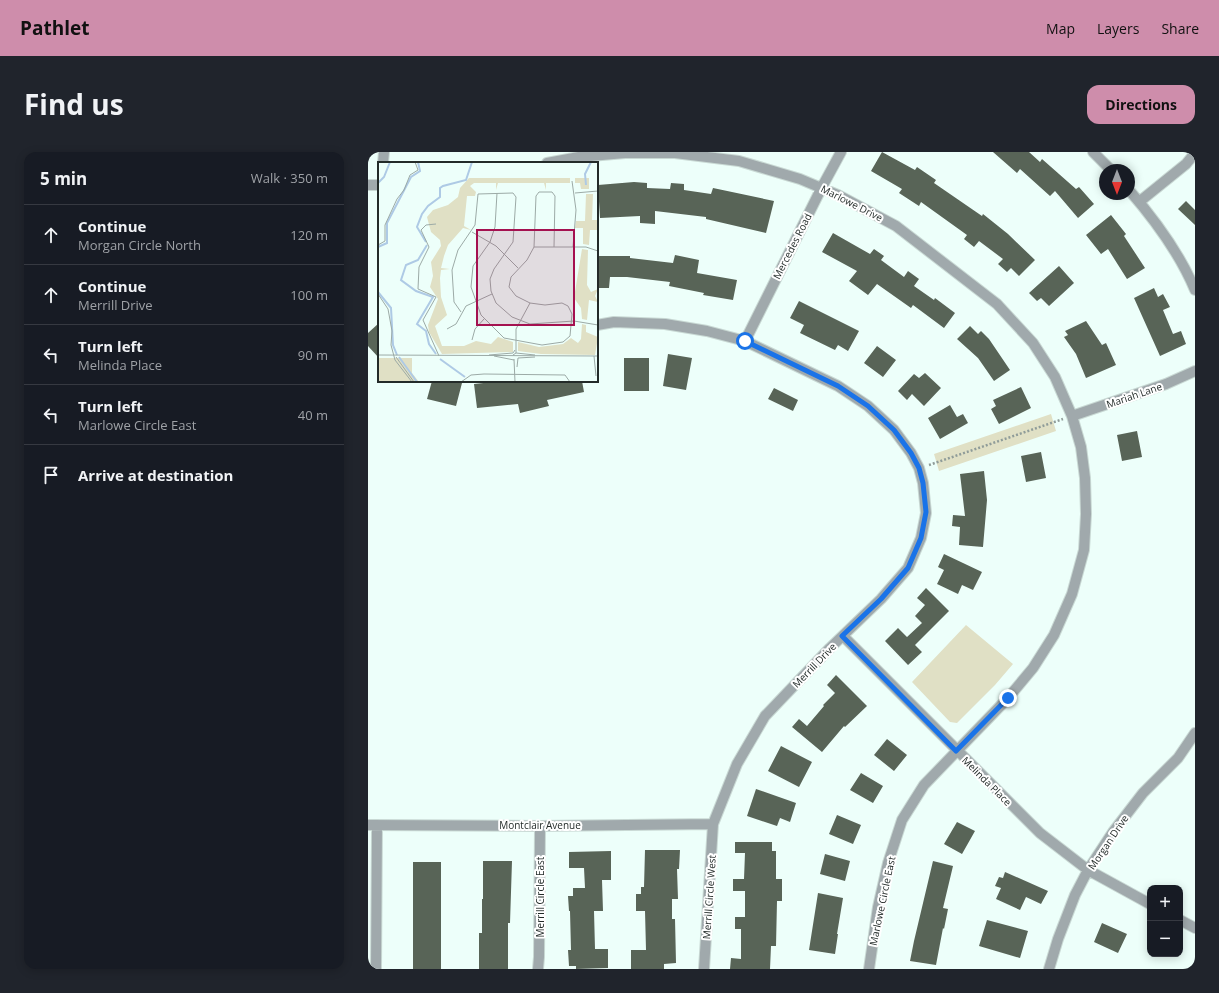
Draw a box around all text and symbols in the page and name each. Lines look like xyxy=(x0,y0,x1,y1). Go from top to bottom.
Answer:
text: Pathlet xyxy=(20,15,89,41)
text: Map xyxy=(1046,19,1075,38)
text: Layers xyxy=(1097,19,1139,38)
text: Share xyxy=(1161,19,1199,38)
text: Find us xyxy=(24,85,124,123)
button: Directions xyxy=(1087,85,1195,124)
inset map xyxy=(378,162,598,382)
north arrow xyxy=(1099,164,1135,200)
text: 5 min xyxy=(40,167,87,190)
text: Walk · 350 m xyxy=(251,169,328,187)
street label: Marlowe Drive xyxy=(819,181,886,225)
street label: Mercedes Road xyxy=(769,211,815,281)
text: Continue xyxy=(78,216,146,236)
icon: ahead xyxy=(40,224,62,246)
text: 120 m xyxy=(290,226,328,244)
text: Morgan Circle North xyxy=(78,236,201,254)
text: Continue xyxy=(78,276,146,296)
icon: ahead xyxy=(40,284,62,306)
text: 100 m xyxy=(290,286,328,304)
text: Merrill Drive xyxy=(78,296,153,314)
route start xyxy=(736,332,754,350)
text: Turn left xyxy=(78,336,143,356)
icon: left xyxy=(40,344,62,366)
text: 90 m xyxy=(298,346,328,364)
text: Melinda Place xyxy=(78,356,162,374)
street label: Mariah Lane xyxy=(1104,379,1164,411)
text: Turn left xyxy=(78,396,143,416)
icon: left xyxy=(40,404,62,426)
text: 40 m xyxy=(298,406,328,424)
text: Marlowe Circle East xyxy=(78,416,196,434)
icon: arrive xyxy=(40,464,62,486)
text: Arrive at destination xyxy=(78,465,233,485)
street label: Merrill Drive xyxy=(789,639,839,691)
route end xyxy=(999,689,1017,707)
street label: Melinda Place xyxy=(959,753,1015,809)
street label: Morgan Drive xyxy=(1084,812,1132,872)
street label: Montclair Avenue xyxy=(499,818,581,832)
street label: Merrill Circle West xyxy=(699,854,719,940)
street label: Marlowe Circle East xyxy=(866,855,898,947)
street label: Merrill Circle East xyxy=(533,856,547,937)
map controls xyxy=(1147,885,1183,957)
button: + xyxy=(1147,885,1183,921)
button: − xyxy=(1147,921,1183,957)

